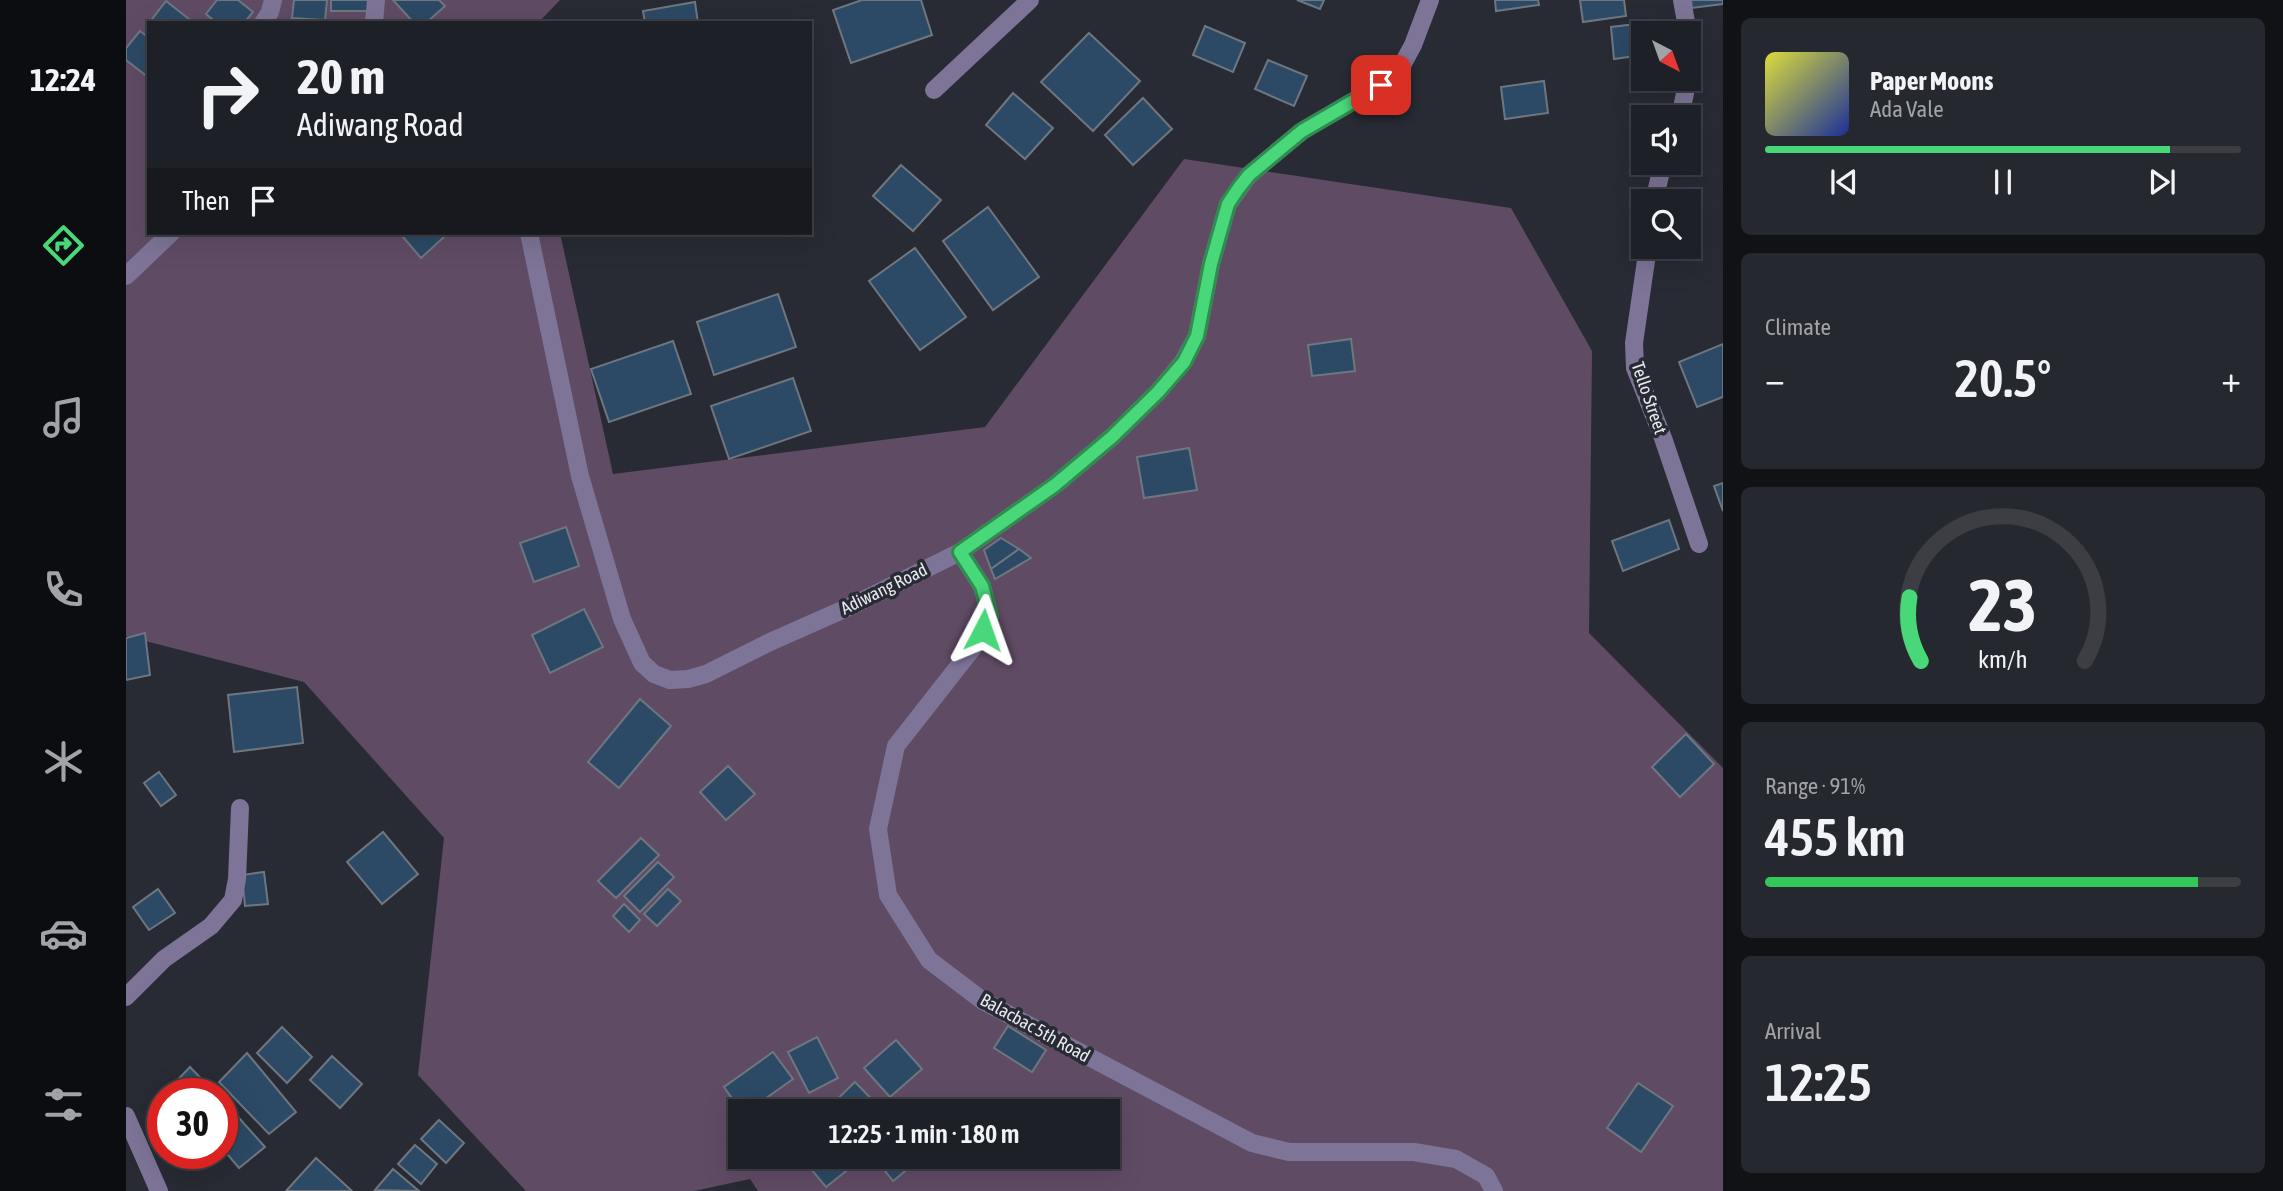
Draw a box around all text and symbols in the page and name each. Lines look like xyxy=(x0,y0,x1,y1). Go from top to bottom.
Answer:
north arrow xyxy=(1631,21,1701,91)
map controls xyxy=(1631,21,1701,259)
text: 20 m xyxy=(297,48,385,104)
icon: right xyxy=(182,49,273,140)
pin xyxy=(1351,55,1411,115)
text: 12:24 xyxy=(30,61,96,98)
icon: arrive xyxy=(1362,66,1400,104)
text: Paper Moons xyxy=(1870,66,1993,96)
text: Ada Vale xyxy=(1870,96,1944,122)
button: sound xyxy=(1631,105,1701,175)
text: Adiwang Road xyxy=(297,106,464,143)
icon: previous xyxy=(1825,163,1863,201)
icon: pause xyxy=(1984,163,2022,201)
icon: next xyxy=(2143,163,2181,201)
icon: arrive xyxy=(244,182,282,220)
text: Then xyxy=(182,186,230,216)
button: search xyxy=(1631,189,1701,259)
icon: directions xyxy=(39,221,88,270)
text: Climate xyxy=(1765,314,1831,340)
text: 20.5° xyxy=(1955,348,2051,408)
text: − xyxy=(1765,357,1785,400)
text: + xyxy=(2221,357,2241,400)
street label: Tello Street xyxy=(1627,359,1672,437)
icon: music xyxy=(39,393,88,442)
street label: Adiwang Road xyxy=(837,559,931,619)
text: 23 xyxy=(1969,564,2037,647)
icon: phone xyxy=(39,565,88,614)
position arrow xyxy=(946,593,1020,667)
text: km/h xyxy=(1978,645,2028,673)
icon: climate xyxy=(39,737,88,786)
text: Range · 91% xyxy=(1765,773,1865,799)
text: 455 km xyxy=(1765,807,1906,867)
icon: car xyxy=(39,909,88,958)
street label: Balacbac 5th Road xyxy=(977,989,1094,1066)
text: Arrival xyxy=(1765,1018,1821,1044)
text: 12:25 xyxy=(1765,1052,1872,1112)
speed limit sign: 30 xyxy=(147,1078,238,1169)
icon: filters xyxy=(39,1080,88,1129)
text: 12:25 · 1 min · 180 m xyxy=(829,1119,1019,1149)

